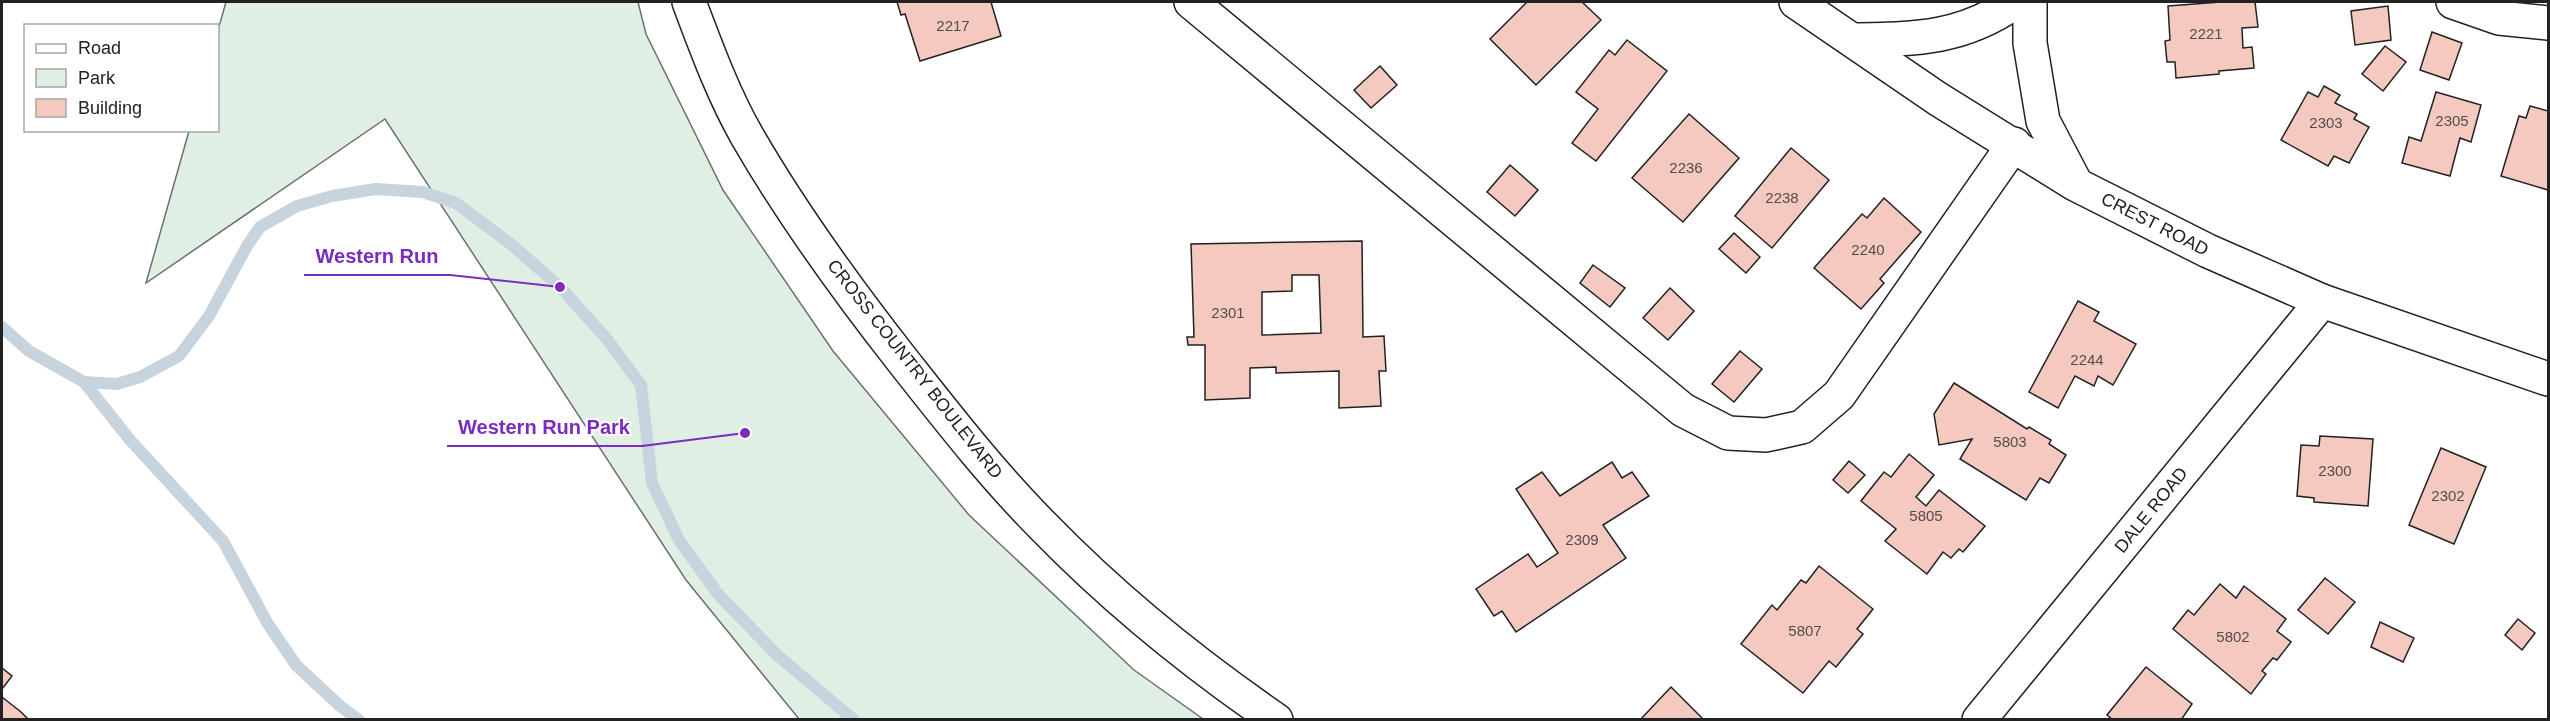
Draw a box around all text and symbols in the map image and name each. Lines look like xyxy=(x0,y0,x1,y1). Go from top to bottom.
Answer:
house number: 2217 xyxy=(936,17,970,34)
legend xyxy=(24,24,219,132)
house number: 2221 xyxy=(2189,25,2223,42)
text: Road xyxy=(78,38,121,58)
text: Park xyxy=(78,68,116,88)
text: Building xyxy=(78,98,142,118)
house number: 2305 xyxy=(2435,112,2469,129)
house number: 2303 xyxy=(2309,114,2343,131)
house number: 2236 xyxy=(1669,159,1703,176)
street label: CREST ROAD xyxy=(2098,188,2212,260)
house number: 2238 xyxy=(1765,189,1799,206)
callout: Western Run xyxy=(304,237,450,275)
house number: 2240 xyxy=(1851,241,1885,258)
text: Western Run xyxy=(316,245,438,267)
street label: CROSS COUNTRY BOULEVARD xyxy=(823,256,1007,482)
house number: 2301 xyxy=(1211,304,1245,321)
house number: 2244 xyxy=(2070,351,2104,368)
callout: Western Run Park xyxy=(447,408,642,446)
text: Western Run Park xyxy=(458,416,631,438)
house number: 5803 xyxy=(1993,433,2027,450)
house number: 2300 xyxy=(2318,462,2352,479)
street label: DALE ROAD xyxy=(2110,463,2192,557)
house number: 2302 xyxy=(2431,487,2465,504)
house number: 5805 xyxy=(1909,507,1943,524)
house number: 2309 xyxy=(1565,531,1599,548)
house number: 5807 xyxy=(1788,622,1822,639)
house number: 5802 xyxy=(2216,628,2250,645)

